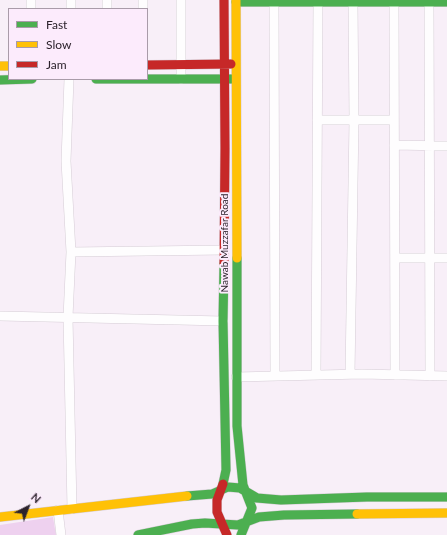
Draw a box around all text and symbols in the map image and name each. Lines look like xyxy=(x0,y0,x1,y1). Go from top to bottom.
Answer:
legend xyxy=(8,8,148,80)
text: Fast xyxy=(46,17,67,32)
text: Slow xyxy=(46,37,71,52)
text: Jam xyxy=(46,57,67,72)
street label: Nawab Muzzafar Road xyxy=(219,194,231,292)
north arrow xyxy=(8,487,48,527)
text: N xyxy=(29,490,44,505)

